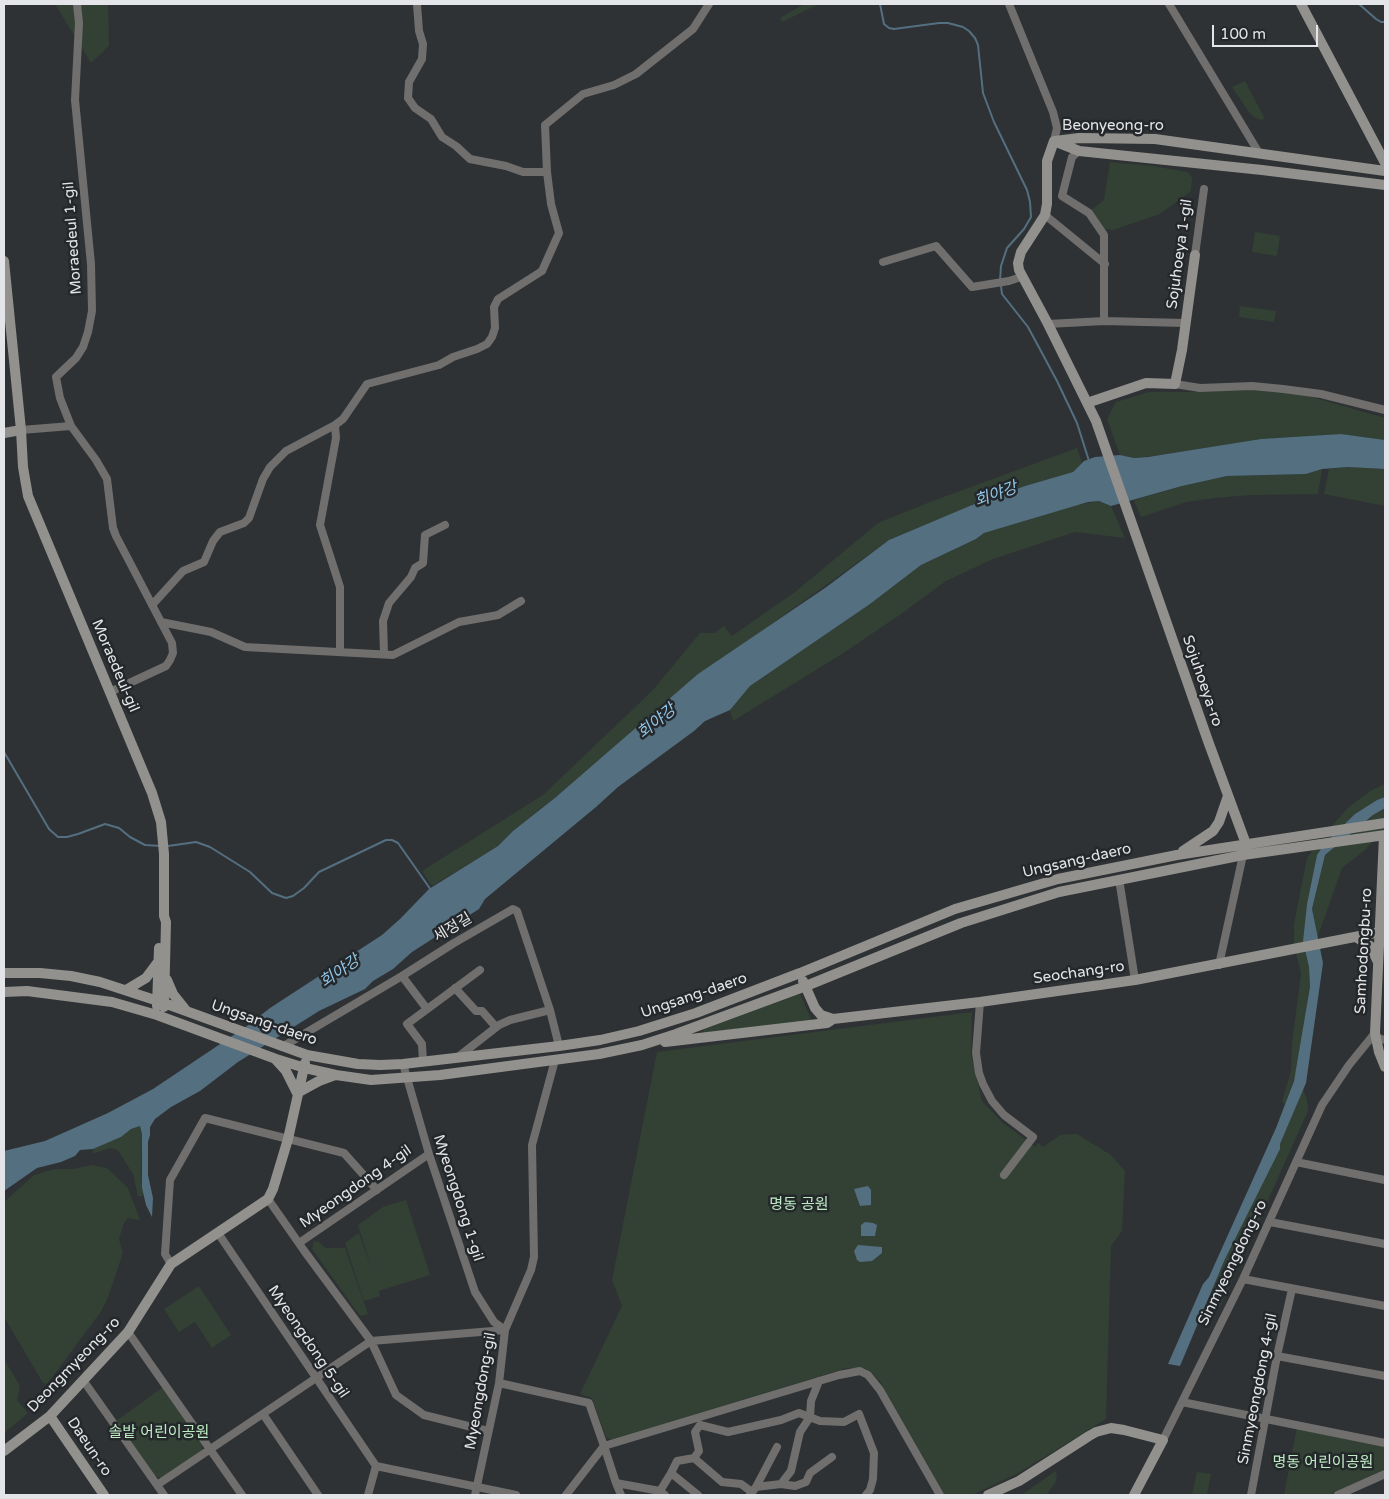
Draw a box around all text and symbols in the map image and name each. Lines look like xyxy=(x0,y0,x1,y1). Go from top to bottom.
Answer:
scale bar xyxy=(1214,15,1320,47)
text: 100 m xyxy=(1220,25,1266,43)
street label: Beonyeong-ro xyxy=(1062,117,1164,135)
street label: Moraedeul 1-gil xyxy=(60,181,86,295)
street label: Sojuhoeya 1-gil xyxy=(1163,198,1197,310)
water label: 회야강 xyxy=(972,478,1020,512)
street label: Moraedeul-gil xyxy=(87,617,143,715)
street label: Sojuhoeya-ro xyxy=(1178,633,1226,729)
water label: 회야강 xyxy=(634,701,680,743)
street label: Ungsang-daero xyxy=(1021,840,1133,882)
street label: Samhodongbu-ro xyxy=(1352,887,1376,1015)
street label: 세정길 xyxy=(431,910,475,946)
water label: 회야강 xyxy=(316,951,364,993)
street label: Seochang-ro xyxy=(1032,958,1126,988)
street label: Ungsang-daero xyxy=(639,969,749,1023)
street label: Ungsang-daero xyxy=(209,996,319,1050)
street label: Myeongdong 1-gil xyxy=(429,1132,487,1264)
street label: Myeongdong 4-gil xyxy=(297,1142,415,1232)
park label: 명동 공원 xyxy=(769,1196,829,1214)
street label: Sinmyeongdong-ro xyxy=(1195,1197,1271,1329)
street label: Myeongdong 5-gil xyxy=(264,1282,352,1402)
street label: Sinmyeongdong 4-gil xyxy=(1235,1312,1281,1466)
street label: Deongmyeong-ro xyxy=(24,1314,124,1416)
street label: Myeongdong-gil xyxy=(462,1331,500,1451)
street label: Daeun-ro xyxy=(63,1414,115,1480)
park label: 솔밭 어린이공원 xyxy=(109,1424,209,1442)
park label: 명동 어린이공원 xyxy=(1273,1454,1373,1472)

